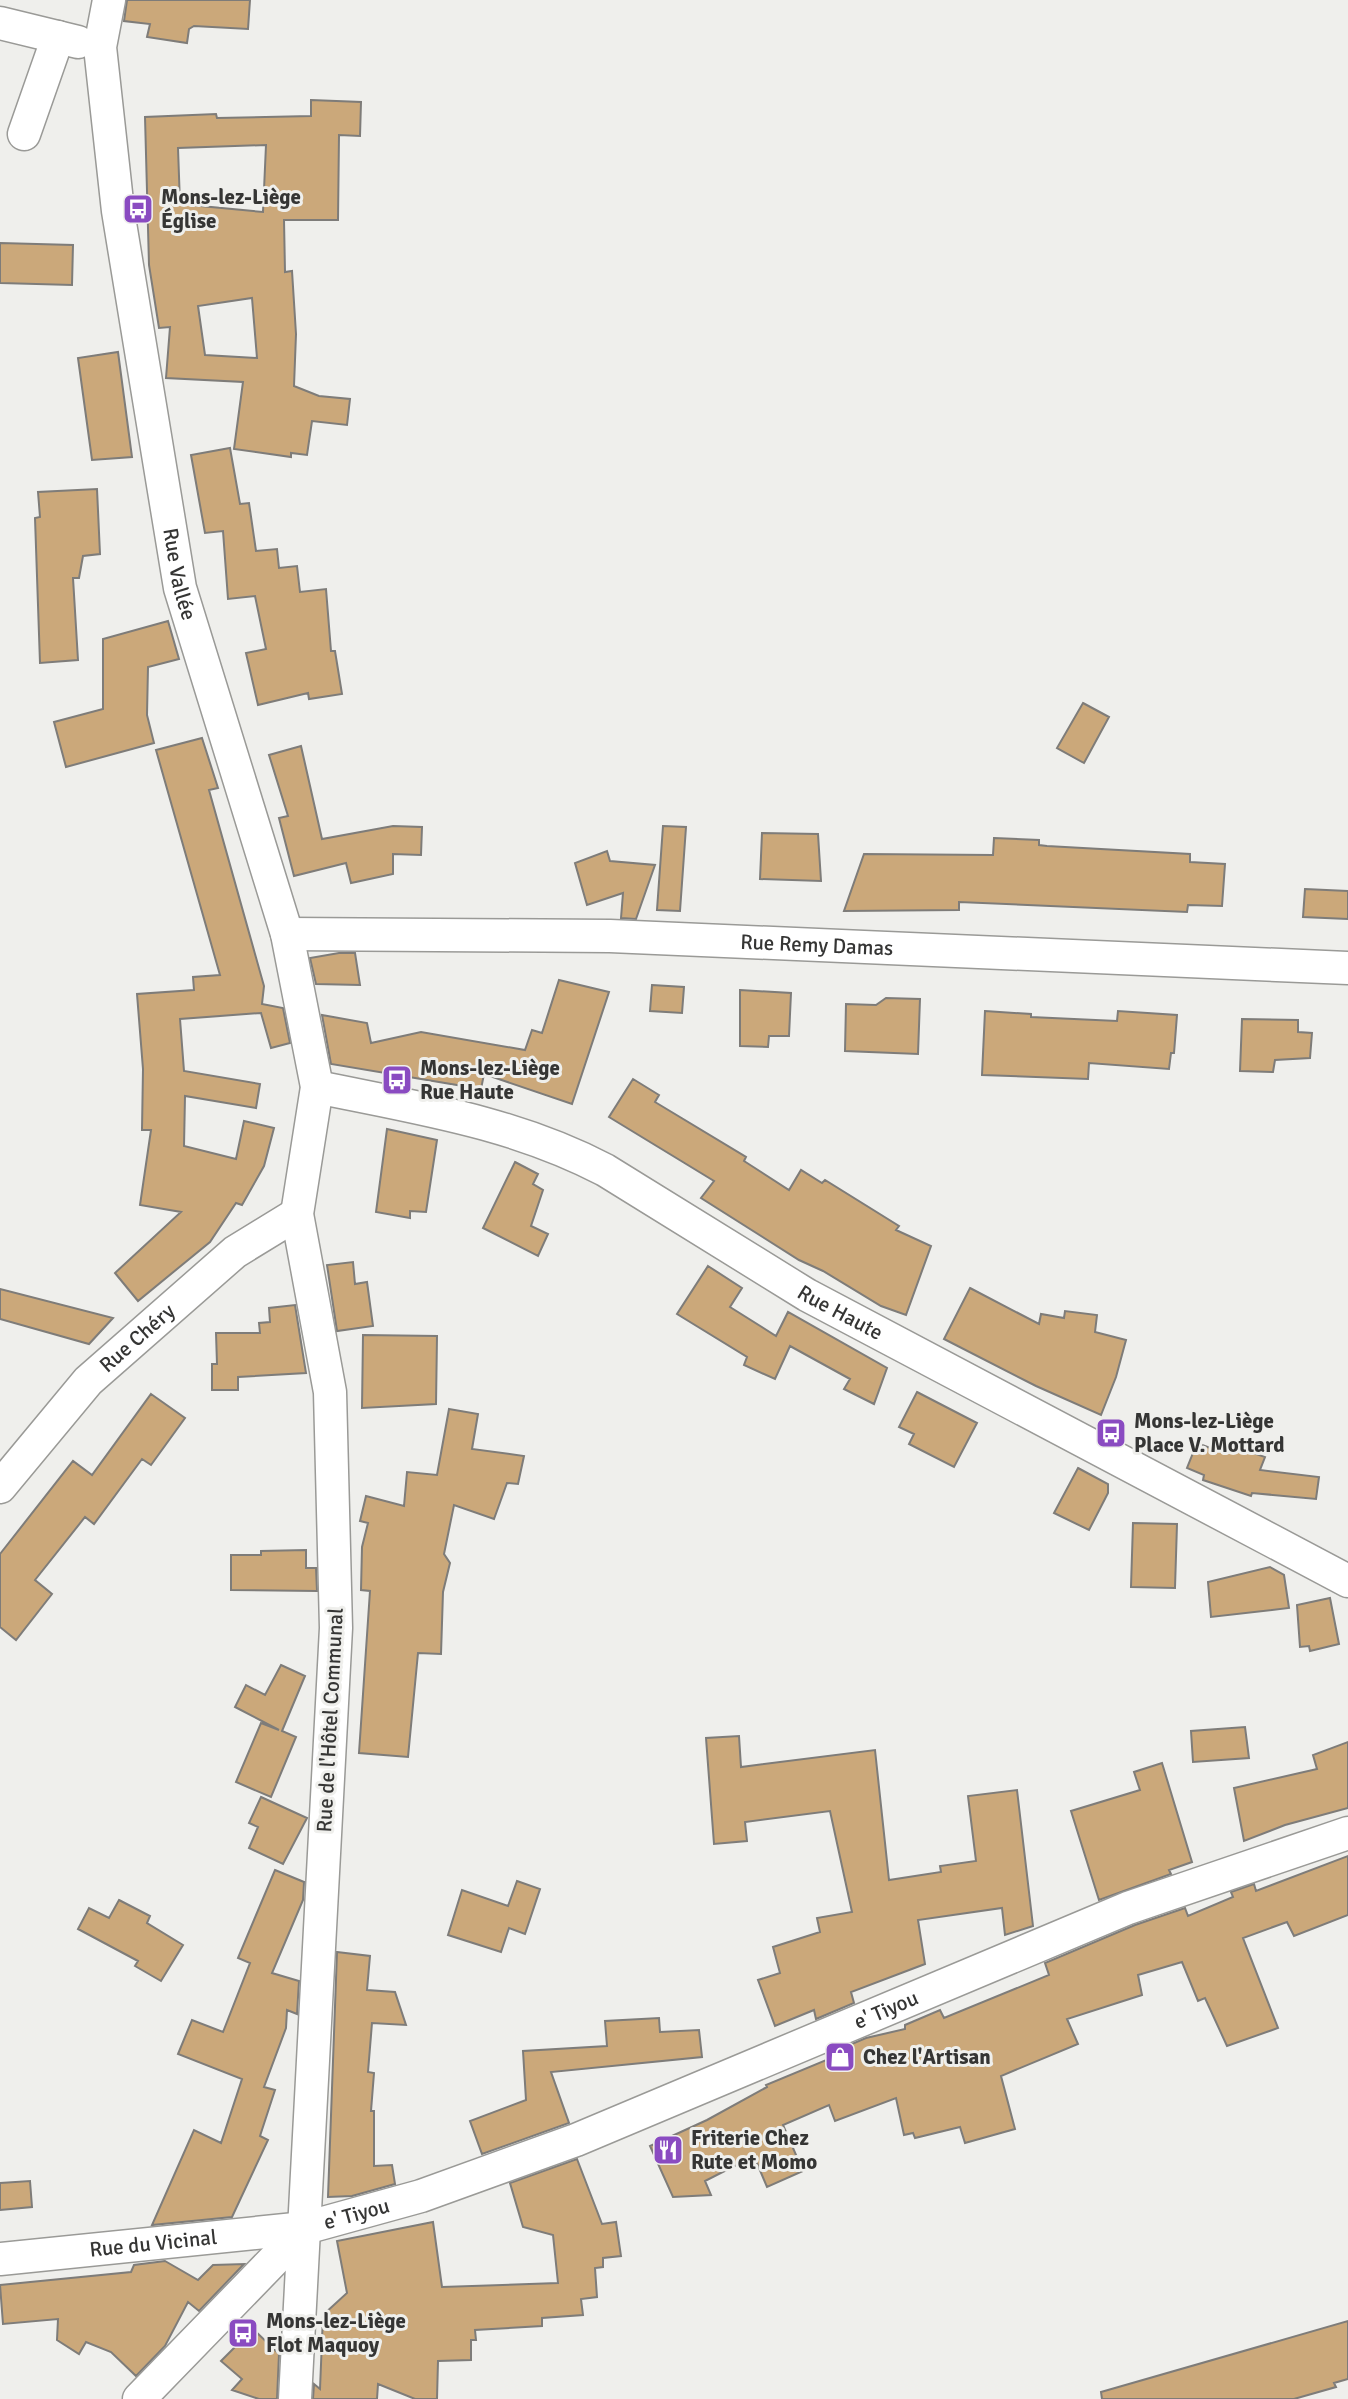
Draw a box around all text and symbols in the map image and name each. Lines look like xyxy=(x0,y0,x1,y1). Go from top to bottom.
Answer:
place label: Mons-lez-Liège Église xyxy=(161,184,301,234)
bus stop icon: Mons-lez-Liège Église xyxy=(121,192,155,226)
street label: Rue Vallée xyxy=(157,526,202,623)
street label: Rue Remy Damas xyxy=(740,929,894,961)
place label: Mons-lez-Liège Rue Haute xyxy=(420,1055,560,1105)
bus stop icon: Mons-lez-Liège Rue Haute xyxy=(380,1063,414,1097)
street label: Rue Haute xyxy=(793,1279,887,1346)
street label: Rue Chéry xyxy=(94,1298,180,1378)
place label: Mons-lez-Liège Place V. Mottard xyxy=(1134,1408,1285,1458)
bus stop icon: Mons-lez-Liège Place V. Mottard xyxy=(1094,1416,1128,1450)
street label: Rue de l'Hôtel Communal xyxy=(311,1607,349,1833)
street label: e' Tiyou xyxy=(850,1985,922,2035)
shop icon: Chez l'Artisan xyxy=(823,2040,857,2074)
place label: Chez l'Artisan xyxy=(863,2044,991,2070)
place label: Friterie Chez Rute et Momo xyxy=(691,2125,817,2175)
restaurant icon: Friterie Chez Rute et Momo xyxy=(651,2133,685,2167)
street label: e' Tiyou xyxy=(321,2192,392,2235)
street label: Rue du Vicinal xyxy=(88,2224,218,2263)
place label: Mons-lez-Liège Flot Maquoy xyxy=(266,2308,406,2358)
bus stop icon: Mons-lez-Liège Flot Maquoy xyxy=(226,2316,260,2350)

